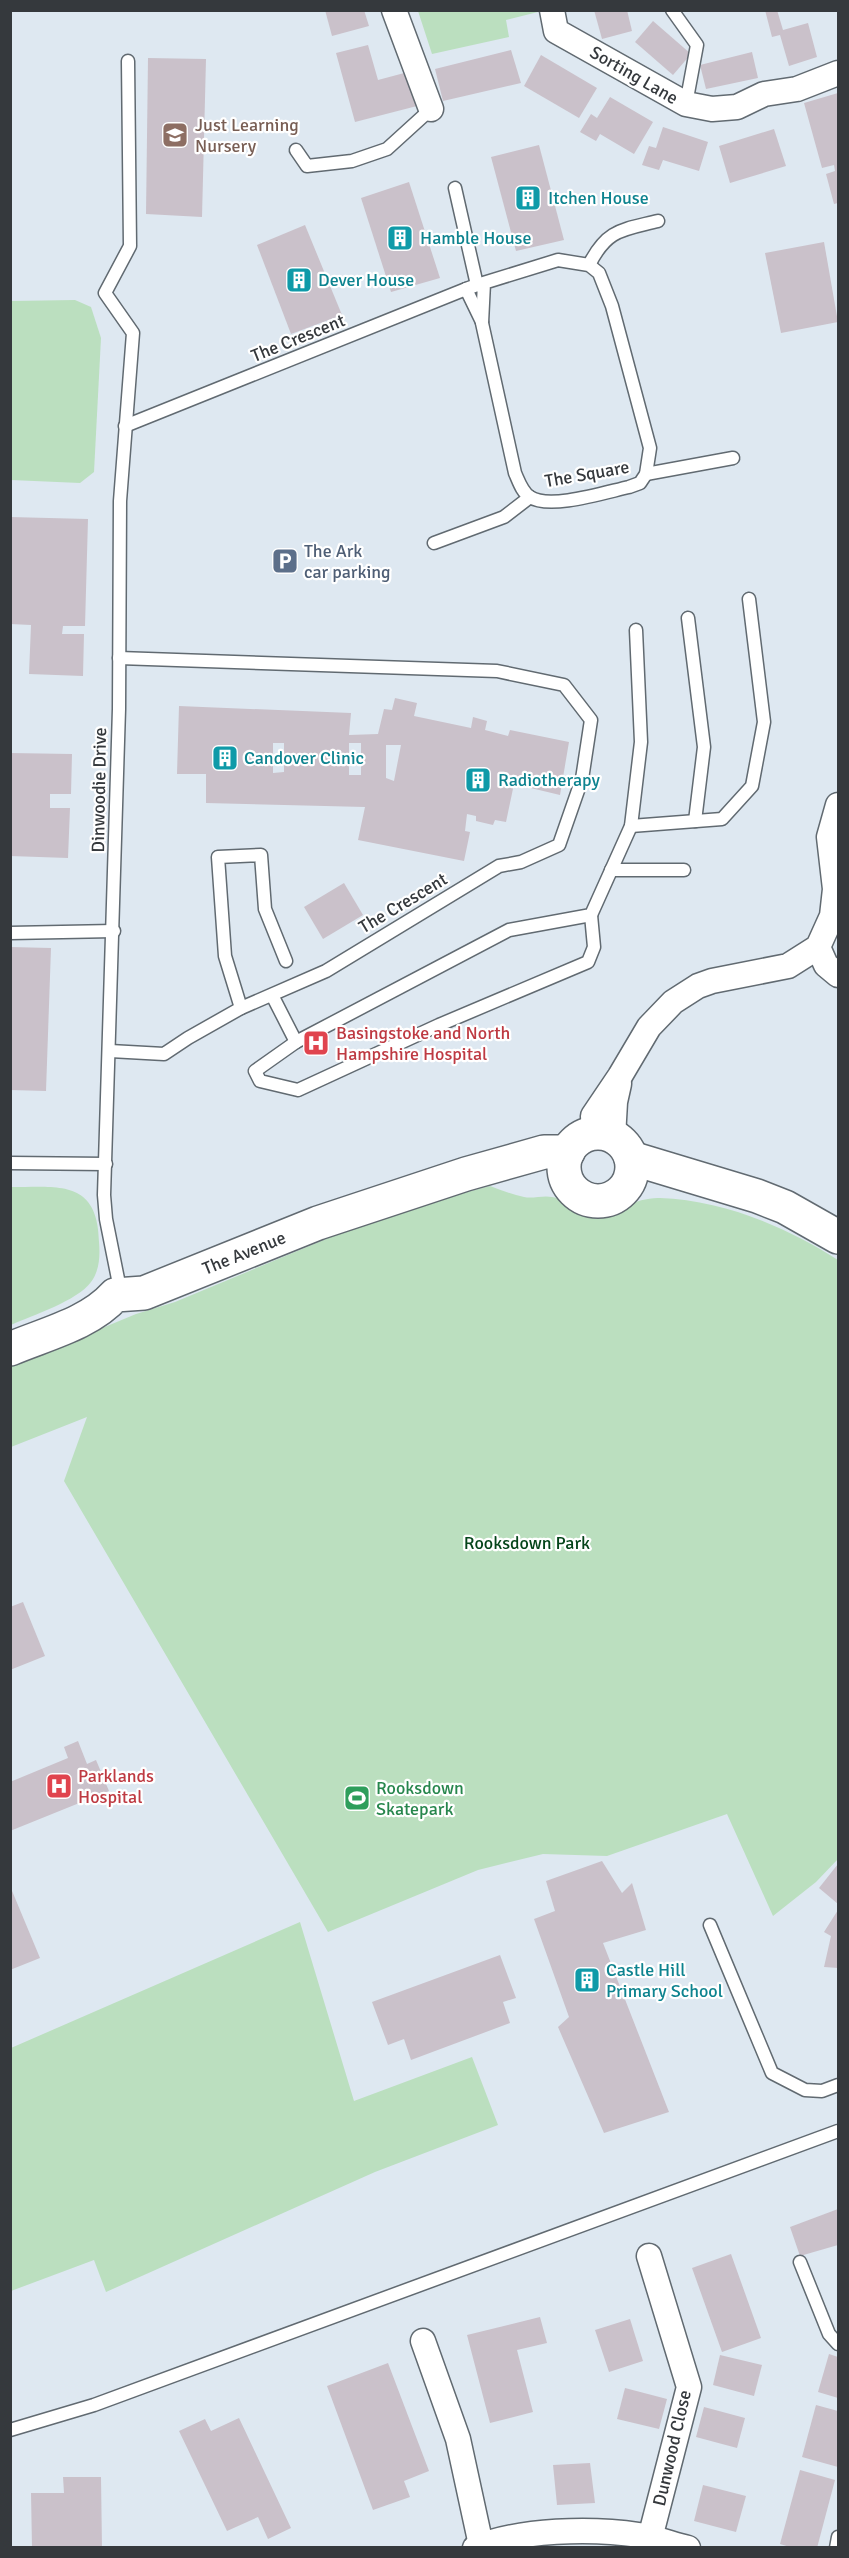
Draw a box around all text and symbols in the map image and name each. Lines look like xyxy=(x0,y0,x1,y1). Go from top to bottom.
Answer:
street label: Sorting Lane xyxy=(586,41,682,109)
place label: Just Learning Nursery xyxy=(195,114,299,157)
school or university icon: Just Learning Nursery xyxy=(160,120,190,150)
building icon: Itchen House xyxy=(513,183,543,213)
place label: Itchen House xyxy=(548,187,649,209)
building icon: Hamble House xyxy=(385,223,415,253)
place label: Hamble House xyxy=(420,227,531,249)
building icon: Dever House xyxy=(284,265,314,295)
place label: Dever House xyxy=(318,269,414,291)
street label: The Crescent xyxy=(248,309,348,367)
street label: The Square xyxy=(543,456,631,492)
place label: The Ark car parking xyxy=(304,540,391,583)
parking icon: The Ark car parking xyxy=(270,546,300,576)
street label: Dinwoodie Drive xyxy=(87,727,111,853)
building icon: Candover Clinic xyxy=(210,743,240,773)
place label: Candover Clinic xyxy=(244,747,364,769)
building icon: Radiotherapy xyxy=(463,765,493,795)
place label: Radiotherapy xyxy=(498,769,601,791)
street label: The Crescent xyxy=(355,868,451,938)
place label: Basingstoke and North Hampshire Hospital xyxy=(336,1022,510,1065)
hospital icon: Basingstoke and North Hampshire Hospital xyxy=(301,1028,331,1058)
street label: The Avenue xyxy=(199,1226,289,1280)
park label: Rooksdown Park xyxy=(464,1532,590,1554)
place label: Parklands Hospital xyxy=(78,1765,154,1808)
hospital icon: Parklands Hospital xyxy=(44,1771,74,1801)
place label: Rooksdown Skatepark xyxy=(376,1777,464,1820)
sports icon: Rooksdown Skatepark xyxy=(342,1783,372,1813)
place label: Castle Hill Primary School xyxy=(606,1959,723,2002)
building icon: Castle Hill Primary School xyxy=(572,1965,602,1995)
street label: Dunwood Close xyxy=(648,2388,696,2508)

